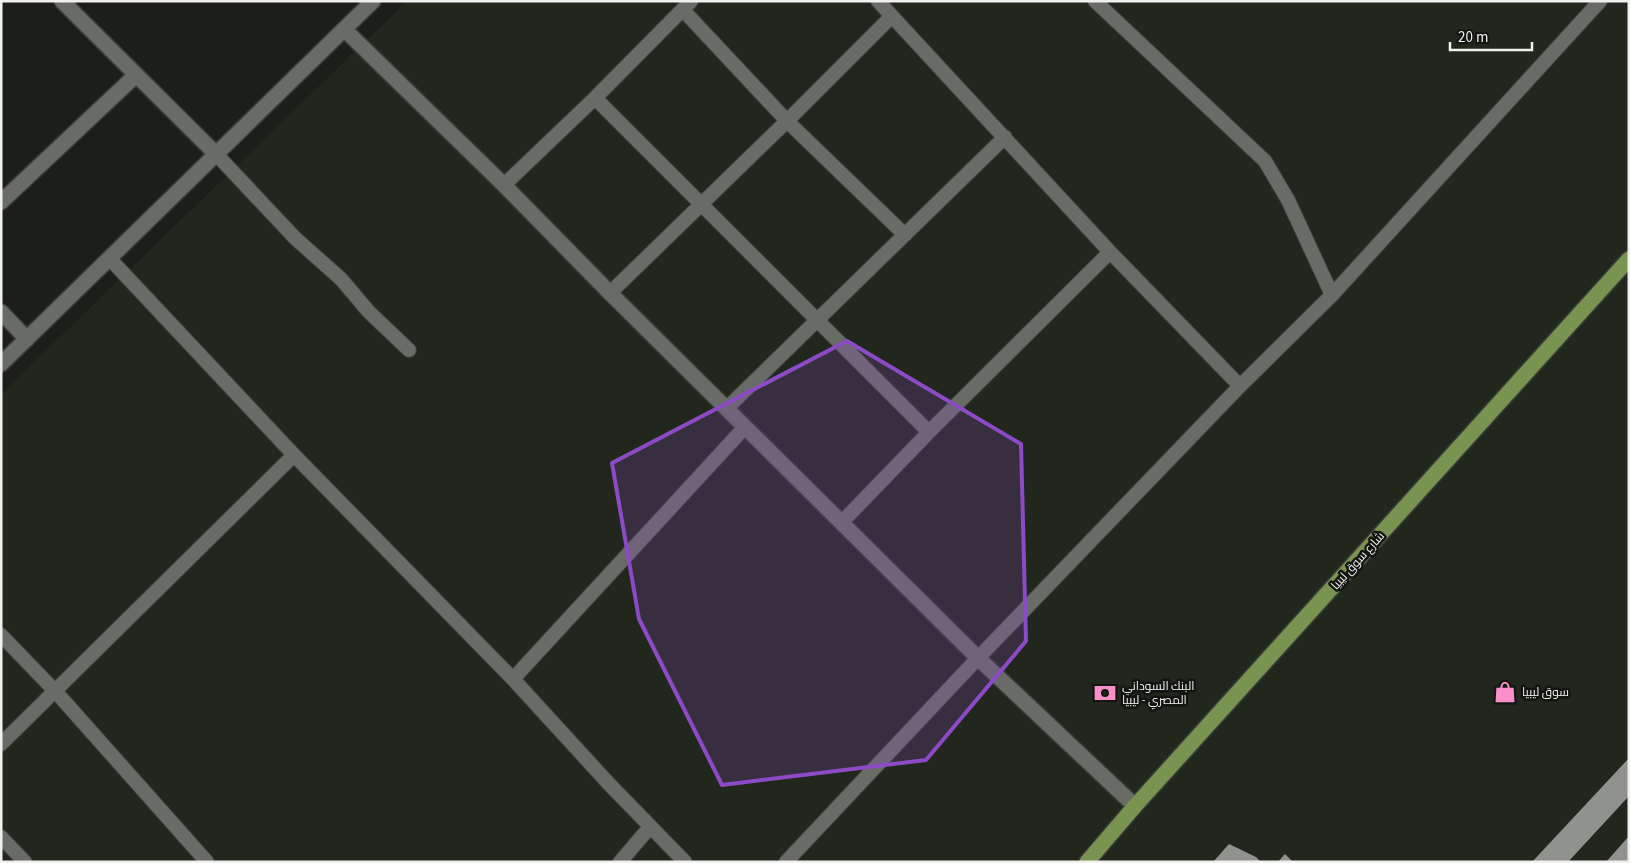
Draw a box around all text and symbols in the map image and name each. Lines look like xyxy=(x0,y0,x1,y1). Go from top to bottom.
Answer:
scale bar xyxy=(1450,20,1532,52)
text: 20 m xyxy=(1458,27,1488,48)
street label: شارع سوق ليبيا xyxy=(1327,528,1389,594)
place label: البنك السوداني المصري - ليبيا xyxy=(1122,678,1194,710)
shop icon: سوق ليبيا xyxy=(1492,679,1518,705)
bank icon: البنك السوداني المصري - ليبيا xyxy=(1092,680,1118,706)
place label: سوق ليبيا xyxy=(1522,684,1569,701)

